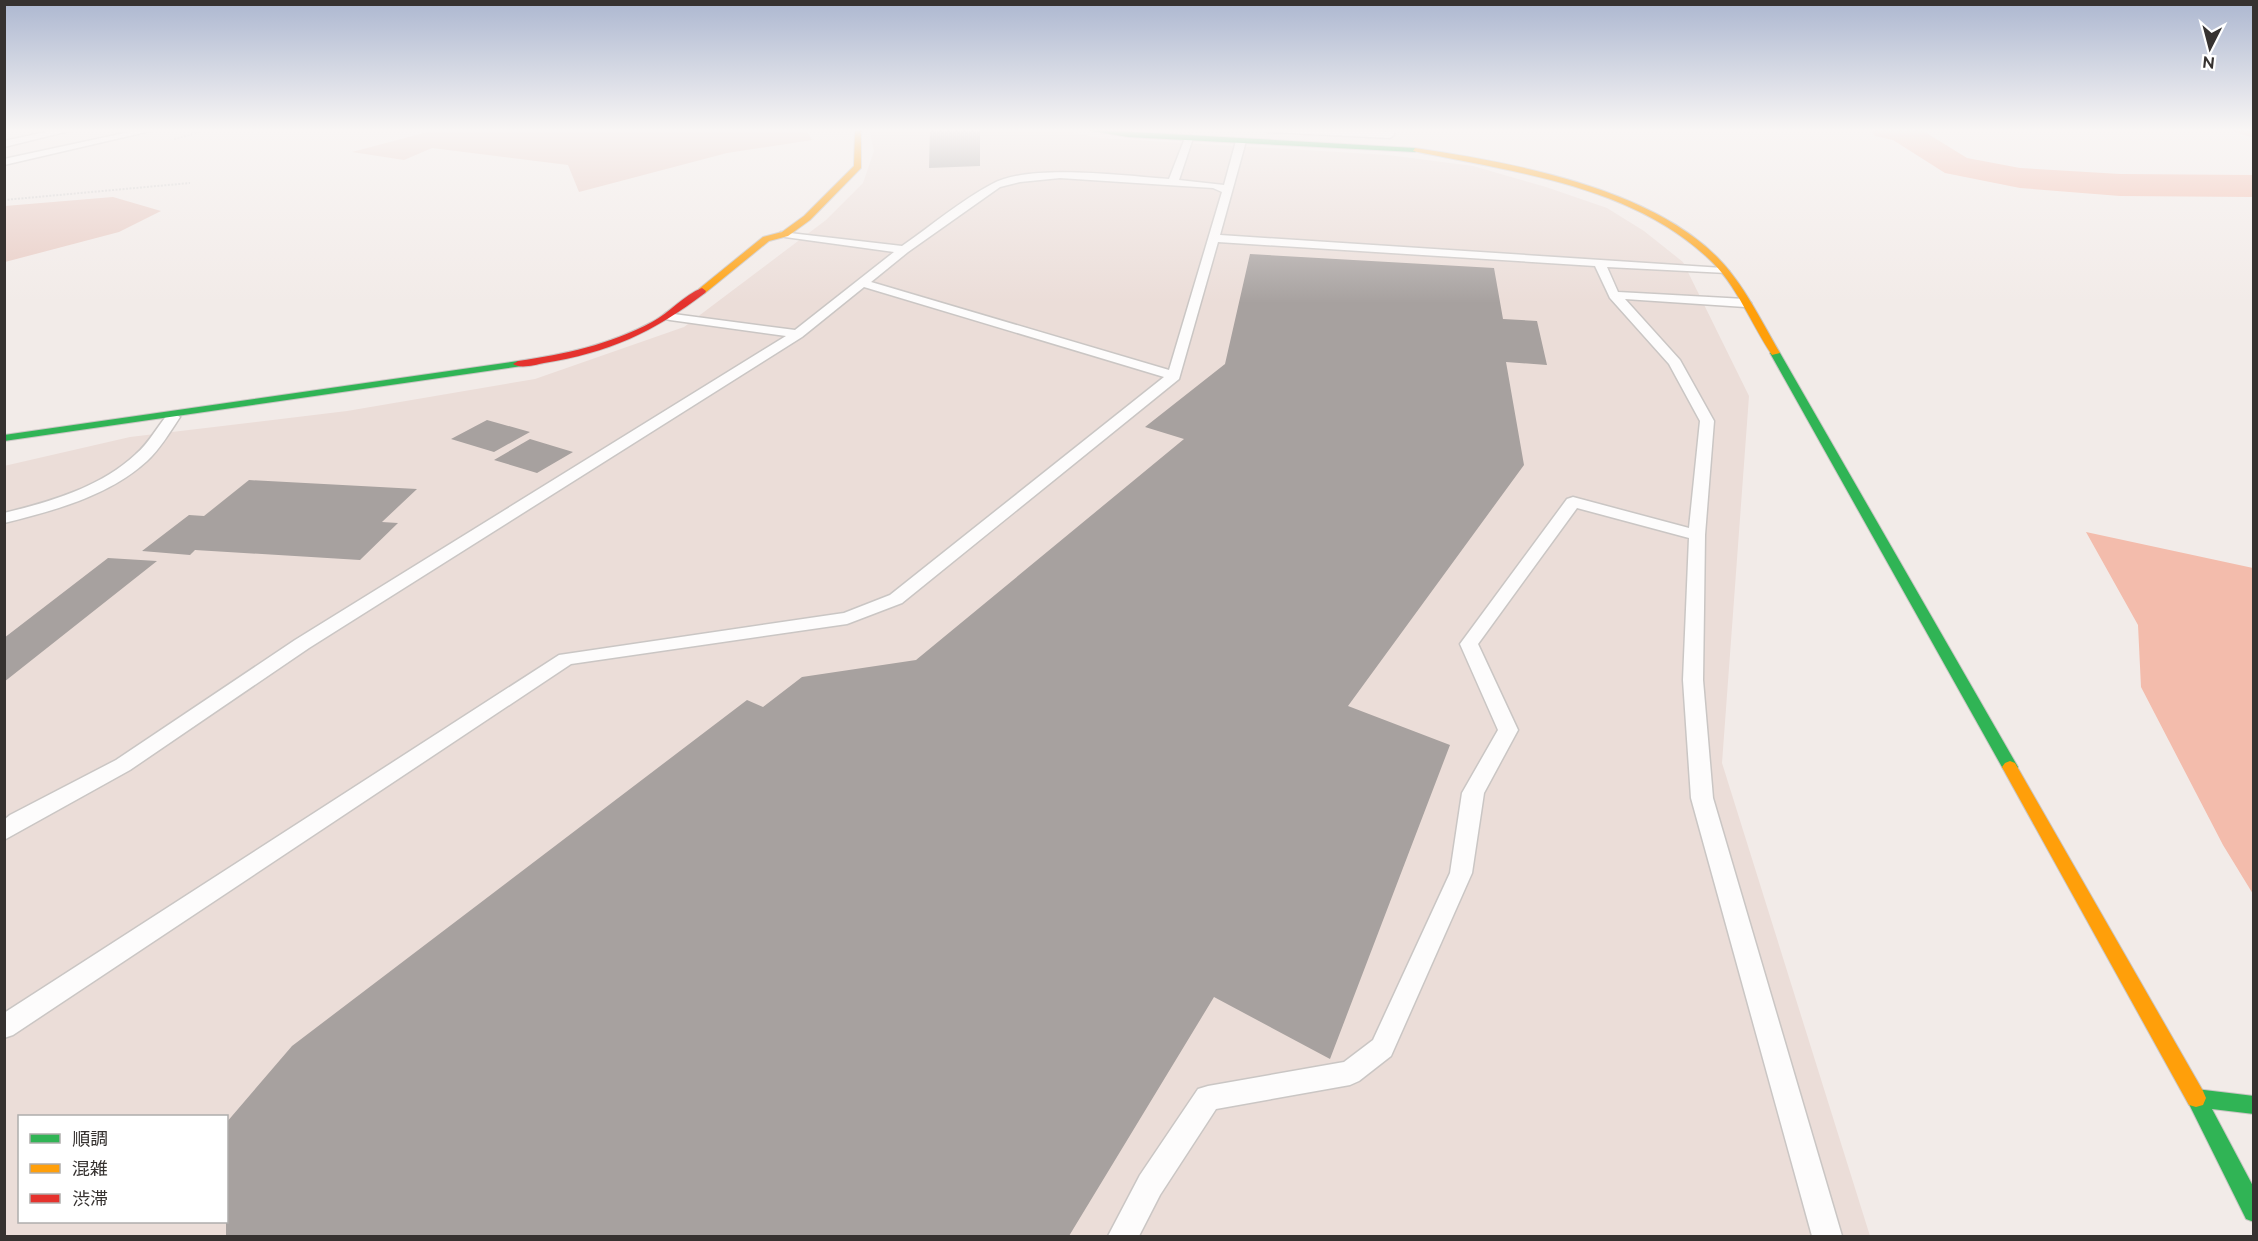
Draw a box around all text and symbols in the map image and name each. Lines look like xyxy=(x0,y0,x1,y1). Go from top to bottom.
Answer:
north arrow xyxy=(2180,18,2240,78)
text: N xyxy=(2201,52,2216,73)
legend xyxy=(18,1115,228,1223)
text: 順調 xyxy=(72,1128,108,1149)
text: 混雑 xyxy=(72,1158,108,1179)
text: 渋滞 xyxy=(72,1188,108,1209)

